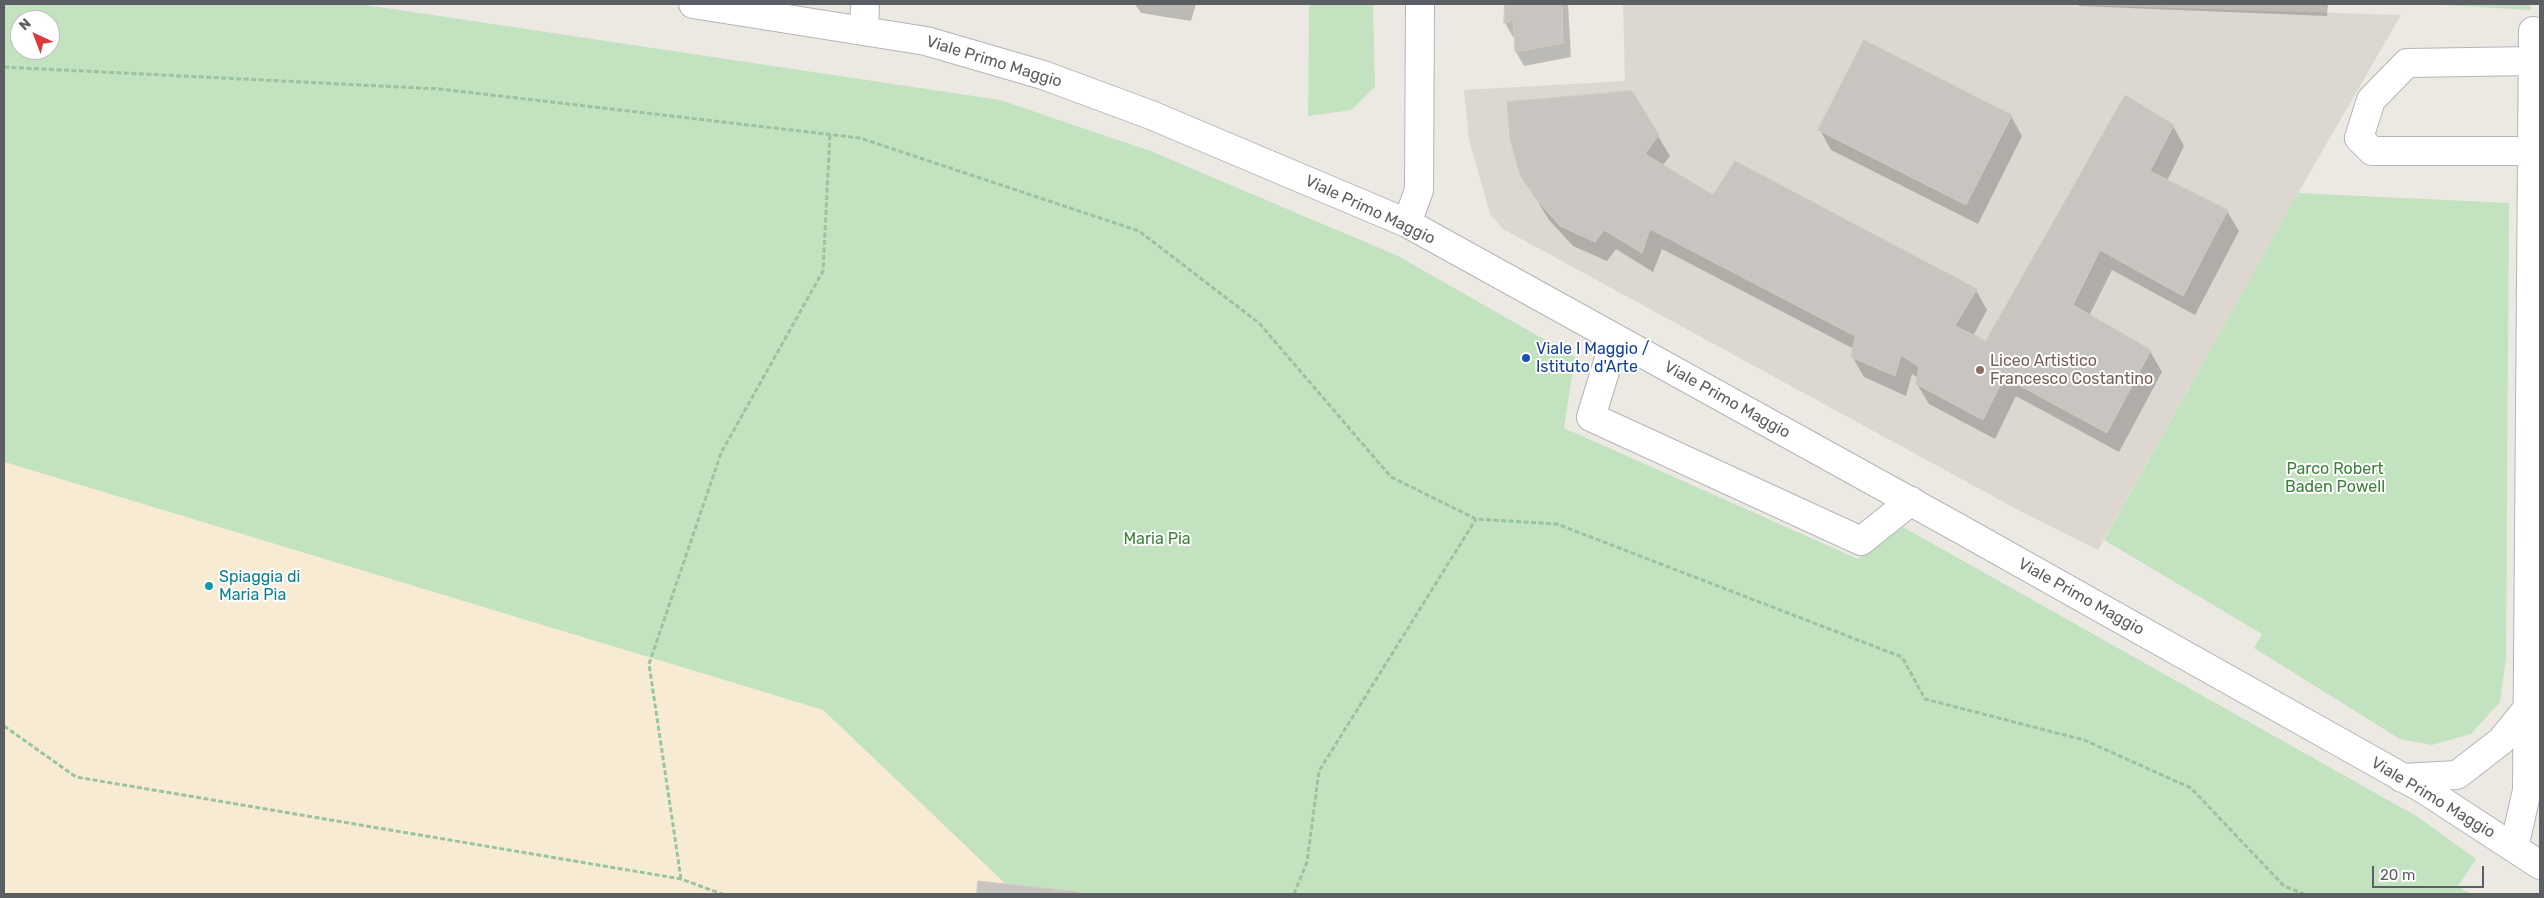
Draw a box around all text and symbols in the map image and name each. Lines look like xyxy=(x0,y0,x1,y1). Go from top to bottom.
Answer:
north arrow xyxy=(10,10,60,60)
text: N xyxy=(16,15,35,34)
street label: Viale Primo Maggio xyxy=(924,32,1064,92)
street label: Viale Primo Maggio xyxy=(1302,171,1438,249)
place label: Viale I Maggio / Istituto d'Arte xyxy=(1536,339,1650,377)
place label: Liceo Artistico Francesco Costantino xyxy=(1990,351,2153,389)
marker: Viale I Maggio / Istituto d'Arte xyxy=(1520,352,1532,364)
street label: Viale Primo Maggio xyxy=(1661,357,1793,443)
marker: Liceo Artistico Francesco Costantino xyxy=(1974,364,1986,376)
park label: Parco Robert Baden Powell xyxy=(2285,459,2385,497)
park label: Maria Pia xyxy=(1123,529,1191,549)
street label: Viale Primo Maggio xyxy=(2015,554,2147,640)
place label: Spiaggia di Maria Pia xyxy=(219,567,300,605)
marker: Spiaggia di Maria Pia xyxy=(203,580,215,592)
street label: Viale Primo Maggio xyxy=(2368,753,2498,843)
scale bar xyxy=(2374,856,2486,888)
text: 20 m xyxy=(2380,866,2415,884)

